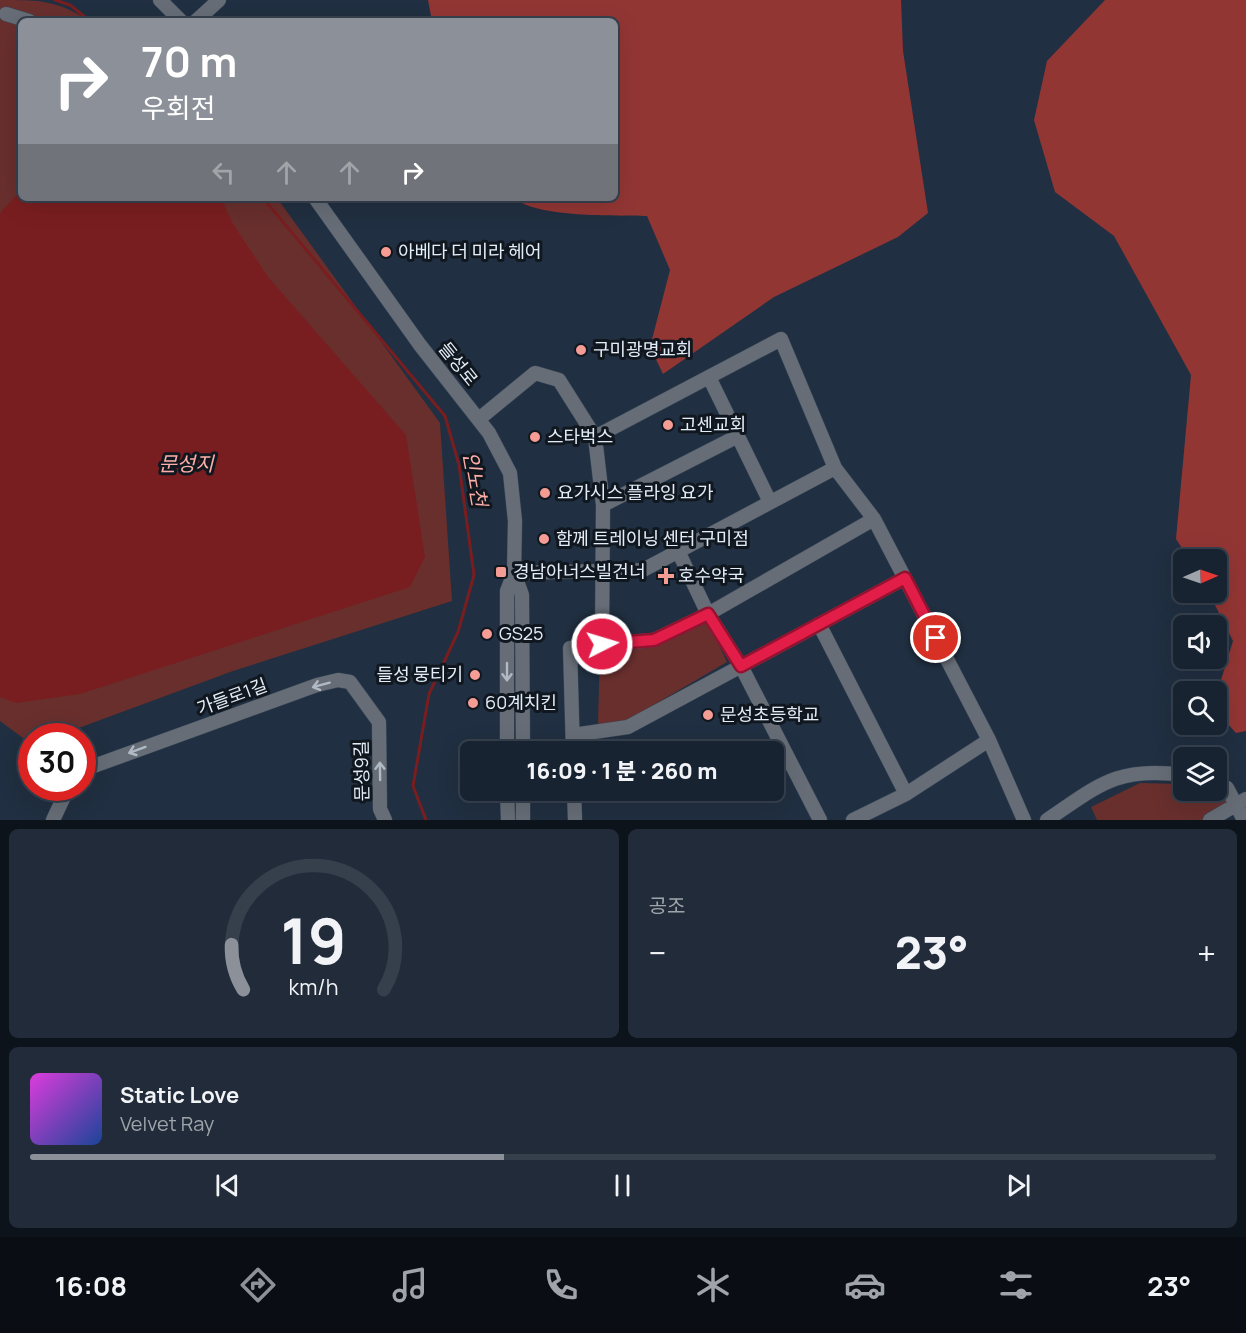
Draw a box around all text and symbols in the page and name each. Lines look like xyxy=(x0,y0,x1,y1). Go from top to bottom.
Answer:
text: 70 m xyxy=(141,32,237,90)
icon: right xyxy=(42,42,120,120)
text: 우회전 xyxy=(141,89,216,126)
icon: left xyxy=(207,156,240,189)
icon: ahead xyxy=(270,156,303,189)
icon: ahead xyxy=(333,156,366,189)
icon: right xyxy=(396,156,429,189)
place label: 아베다 더 미라 헤어 xyxy=(398,239,541,263)
marker: 아베다 더 미라 헤어 xyxy=(379,245,393,259)
street label: 들성로 xyxy=(434,337,484,390)
place label: 구미광명교회 xyxy=(593,337,692,361)
marker: 구미광명교회 xyxy=(574,343,588,357)
place label: 고센교회 xyxy=(680,412,746,436)
marker: 고센교회 xyxy=(661,418,675,432)
place label: 스타벅스 xyxy=(547,424,613,448)
marker: 스타벅스 xyxy=(528,430,542,444)
water label: 인노천 xyxy=(457,449,494,511)
water label: 문성지 xyxy=(158,450,215,477)
place label: 요가시스 플라잉 요가 xyxy=(557,480,714,504)
marker: 요가시스 플라잉 요가 xyxy=(538,486,552,500)
place label: 함께 트레이닝 센터 구미점 xyxy=(556,526,749,550)
marker: 함께 트레이닝 센터 구미점 xyxy=(537,532,551,546)
north arrow xyxy=(1173,549,1227,603)
map controls xyxy=(1173,549,1227,801)
place label: 경남아너스빌건너 xyxy=(513,559,645,583)
place label: 호수약국 xyxy=(678,563,744,587)
marker: 경남아너스빌건너 xyxy=(494,565,508,579)
marker: 호수약국 xyxy=(659,569,673,583)
position arrow xyxy=(570,612,634,676)
pin xyxy=(910,612,961,663)
button: sound xyxy=(1173,615,1227,669)
place label: GS25 xyxy=(499,621,543,645)
icon: arrive xyxy=(919,621,952,654)
marker: GS25 xyxy=(480,627,494,641)
one-way arrow xyxy=(501,661,513,681)
place label: 들성 뭉티기 xyxy=(377,662,463,686)
marker: 들성 뭉티기 xyxy=(468,668,482,682)
street label: 가들로1길 xyxy=(193,672,270,720)
one-way arrow xyxy=(312,679,331,691)
button: search xyxy=(1173,681,1227,735)
place label: 60계치킨 xyxy=(485,690,557,714)
marker: 60계치킨 xyxy=(466,696,480,710)
place label: 문성초등학교 xyxy=(720,702,819,726)
marker: 문성초등학교 xyxy=(701,708,715,722)
speed limit sign: 30 xyxy=(18,723,96,801)
street label: 문성9길 xyxy=(348,740,374,802)
one-way arrow xyxy=(128,746,147,757)
button: layers xyxy=(1173,747,1227,801)
text: 16:09 · 1 분 · 260 m xyxy=(527,756,717,786)
one-way arrow xyxy=(374,762,386,782)
text: 공조 xyxy=(649,892,685,919)
text: 19 xyxy=(281,897,347,983)
text: 23° xyxy=(895,921,969,983)
text: − xyxy=(649,930,666,975)
text: + xyxy=(1197,930,1216,975)
text: km/h xyxy=(289,973,339,1002)
text: Static Love xyxy=(120,1080,239,1110)
text: Velvet Ray xyxy=(120,1110,214,1137)
icon: previous xyxy=(211,1169,244,1202)
icon: pause xyxy=(606,1169,639,1202)
icon: next xyxy=(1002,1169,1035,1202)
icon: directions xyxy=(237,1264,279,1306)
icon: music xyxy=(389,1264,431,1306)
icon: phone xyxy=(540,1264,582,1306)
icon: climate xyxy=(692,1264,734,1306)
icon: car xyxy=(844,1264,886,1306)
icon: filters xyxy=(995,1264,1037,1306)
text: 16:08 xyxy=(55,1267,127,1304)
text: 23° xyxy=(1147,1267,1191,1304)

